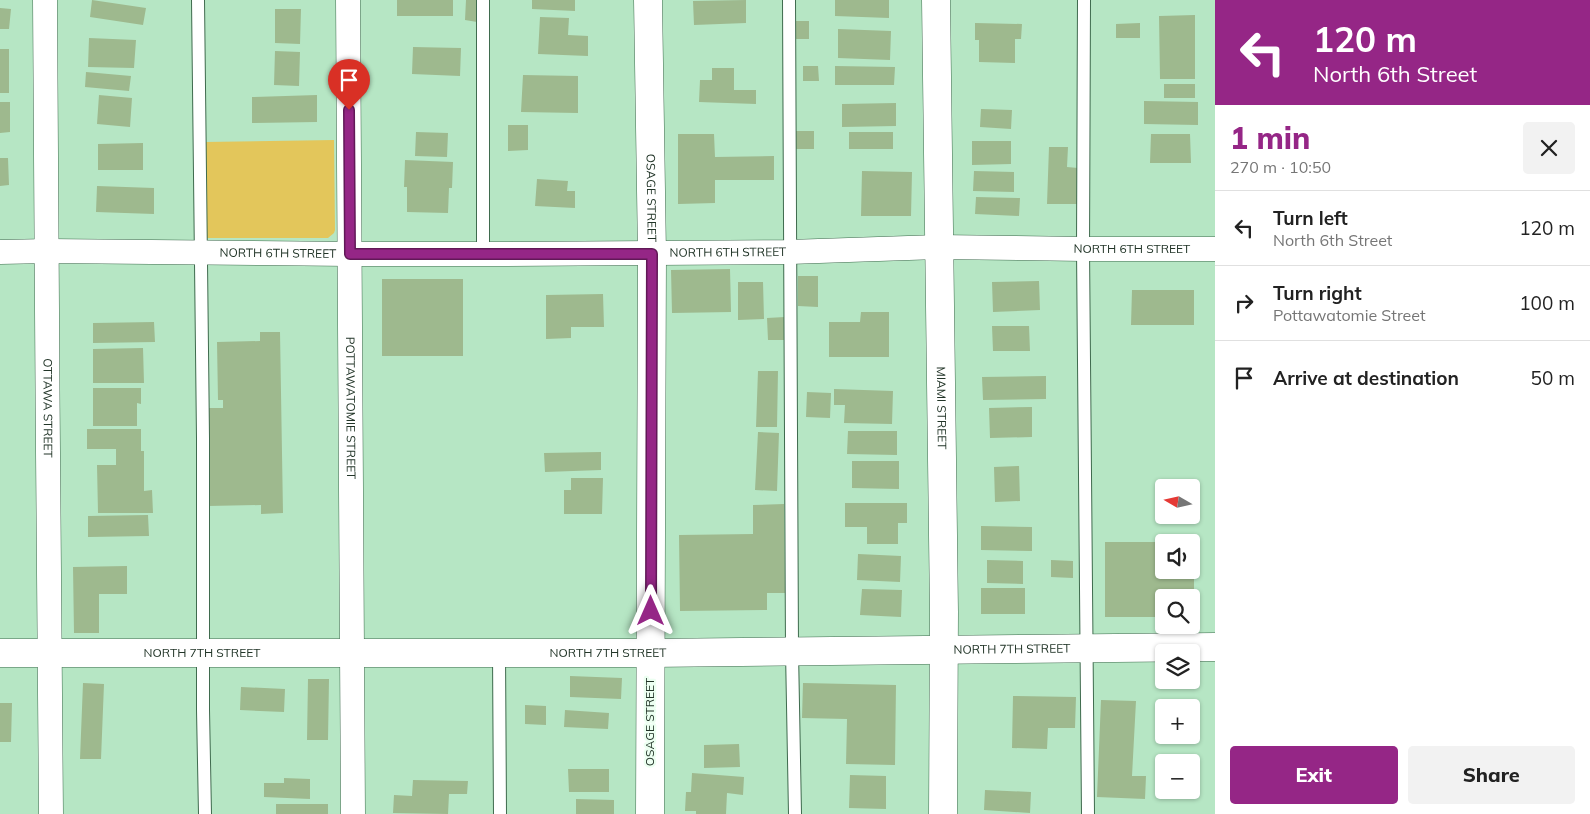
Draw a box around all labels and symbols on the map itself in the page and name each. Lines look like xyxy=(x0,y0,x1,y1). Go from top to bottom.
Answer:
pin xyxy=(328,59,370,110)
street label: OSAGE STREET xyxy=(643,154,660,243)
street label: NORTH 6TH STREET xyxy=(1073,241,1191,256)
street label: NORTH 6TH STREET xyxy=(670,244,787,260)
street label: NORTH 6TH STREET xyxy=(220,245,337,261)
street label: POTTAWATOMIE STREET xyxy=(343,337,359,480)
street label: OTTAWA STREET xyxy=(40,358,56,458)
street label: MIAMI STREET xyxy=(934,366,950,450)
north arrow xyxy=(1155,479,1200,524)
position arrow xyxy=(624,584,676,636)
street label: NORTH 7TH STREET xyxy=(954,641,1071,657)
street label: NORTH 7TH STREET xyxy=(144,645,261,660)
street label: NORTH 7TH STREET xyxy=(550,645,667,660)
street label: OSAGE STREET xyxy=(642,677,657,766)

